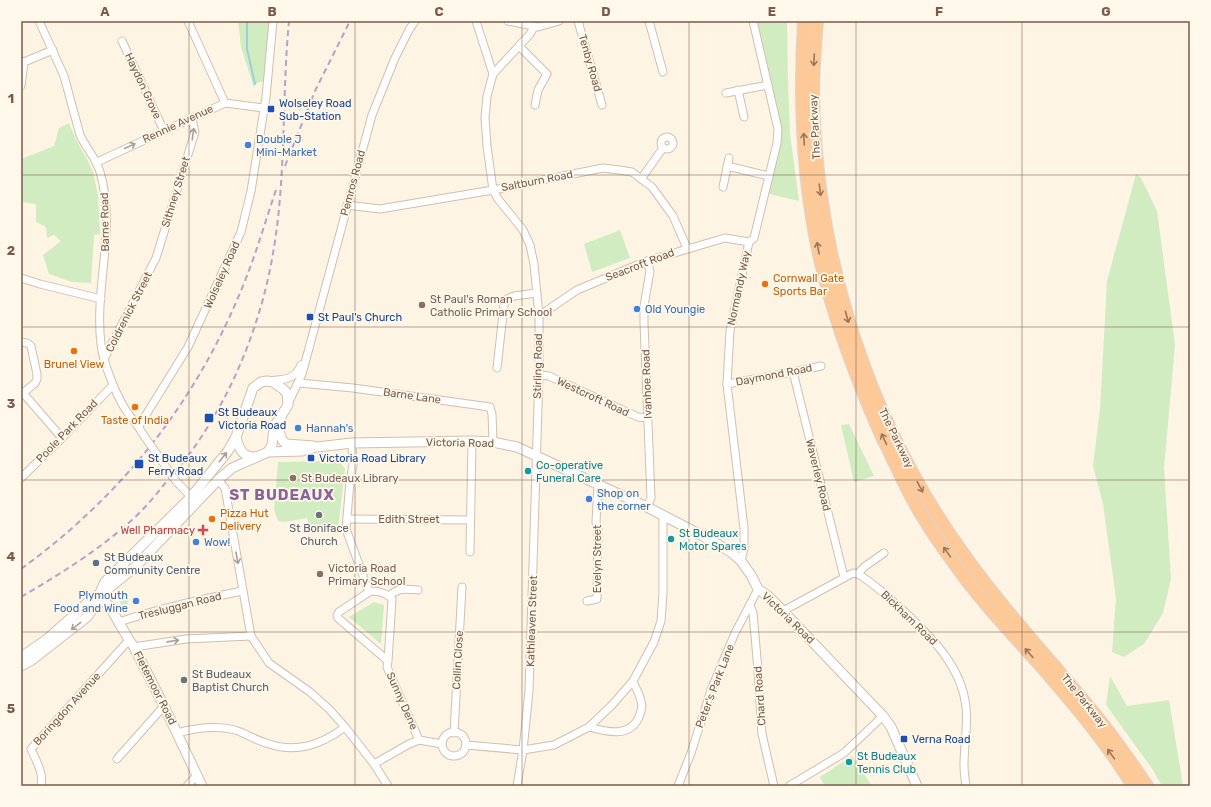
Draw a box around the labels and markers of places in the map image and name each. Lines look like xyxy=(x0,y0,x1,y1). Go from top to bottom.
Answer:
place label: Wolseley Road Sub-Station xyxy=(279,97,352,123)
marker: Wolseley Road Sub-Station xyxy=(266,104,276,114)
place label: Double J Mini-Market xyxy=(256,133,317,159)
marker: Double J Mini-Market xyxy=(243,140,253,150)
place label: Cornwall Gate Sports Bar xyxy=(773,272,844,298)
marker: Cornwall Gate Sports Bar xyxy=(760,279,770,289)
place label: St Paul's Roman Catholic Primary School xyxy=(430,293,552,319)
marker: St Paul's Roman Catholic Primary School xyxy=(417,300,427,310)
place label: Old Youngie xyxy=(645,303,705,316)
marker: Old Youngie xyxy=(632,304,642,314)
place label: St Paul's Church xyxy=(318,311,402,324)
marker: St Paul's Church xyxy=(305,312,315,322)
marker: Brunel View xyxy=(69,346,79,356)
place label: Brunel View xyxy=(44,358,105,371)
marker: Taste of India xyxy=(130,402,140,412)
place label: St Budeaux Victoria Road xyxy=(218,406,286,432)
marker: St Budeaux Victoria Road xyxy=(203,412,215,424)
place label: Taste of India xyxy=(101,414,169,427)
place label: Hannah's xyxy=(306,422,354,435)
marker: Hannah's xyxy=(293,423,303,433)
place label: St Budeaux Ferry Road xyxy=(148,452,207,478)
place label: Victoria Road Library xyxy=(319,452,426,465)
marker: Victoria Road Library xyxy=(306,453,316,463)
marker: St Budeaux Ferry Road xyxy=(133,458,145,470)
place label: Co-operative Funeral Care xyxy=(536,459,603,485)
marker: Co-operative Funeral Care xyxy=(523,466,533,476)
place label: St Budeaux Library xyxy=(301,472,399,485)
marker: St Budeaux Library xyxy=(288,473,298,483)
place label: Shop on the corner xyxy=(597,487,651,513)
marker: Shop on the corner xyxy=(584,494,594,504)
place label: Pizza Hut Delivery xyxy=(220,507,269,533)
marker: St Boniface Church xyxy=(314,510,324,520)
marker: Pizza Hut Delivery xyxy=(207,514,217,524)
place label: St Boniface Church xyxy=(289,522,349,548)
place label: Well Pharmacy xyxy=(120,524,195,537)
marker: Well Pharmacy xyxy=(198,525,208,535)
place label: St Budeaux Motor Spares xyxy=(679,527,747,553)
marker: St Budeaux Motor Spares xyxy=(666,534,676,544)
place label: Wow! xyxy=(204,536,230,549)
marker: Wow! xyxy=(191,537,201,547)
place label: St Budeaux Community Centre xyxy=(104,551,201,577)
marker: St Budeaux Community Centre xyxy=(91,558,101,568)
place label: Victoria Road Primary School xyxy=(328,562,405,588)
marker: Victoria Road Primary School xyxy=(315,569,325,579)
place label: Plymouth Food and Wine xyxy=(54,589,128,615)
marker: Plymouth Food and Wine xyxy=(131,596,141,606)
place label: St Budeaux Baptist Church xyxy=(192,668,269,694)
marker: St Budeaux Baptist Church xyxy=(179,675,189,685)
place label: Verna Road xyxy=(912,733,970,746)
marker: Verna Road xyxy=(899,734,909,744)
place label: St Budeaux Tennis Club xyxy=(857,750,916,776)
marker: St Budeaux Tennis Club xyxy=(844,757,854,767)

